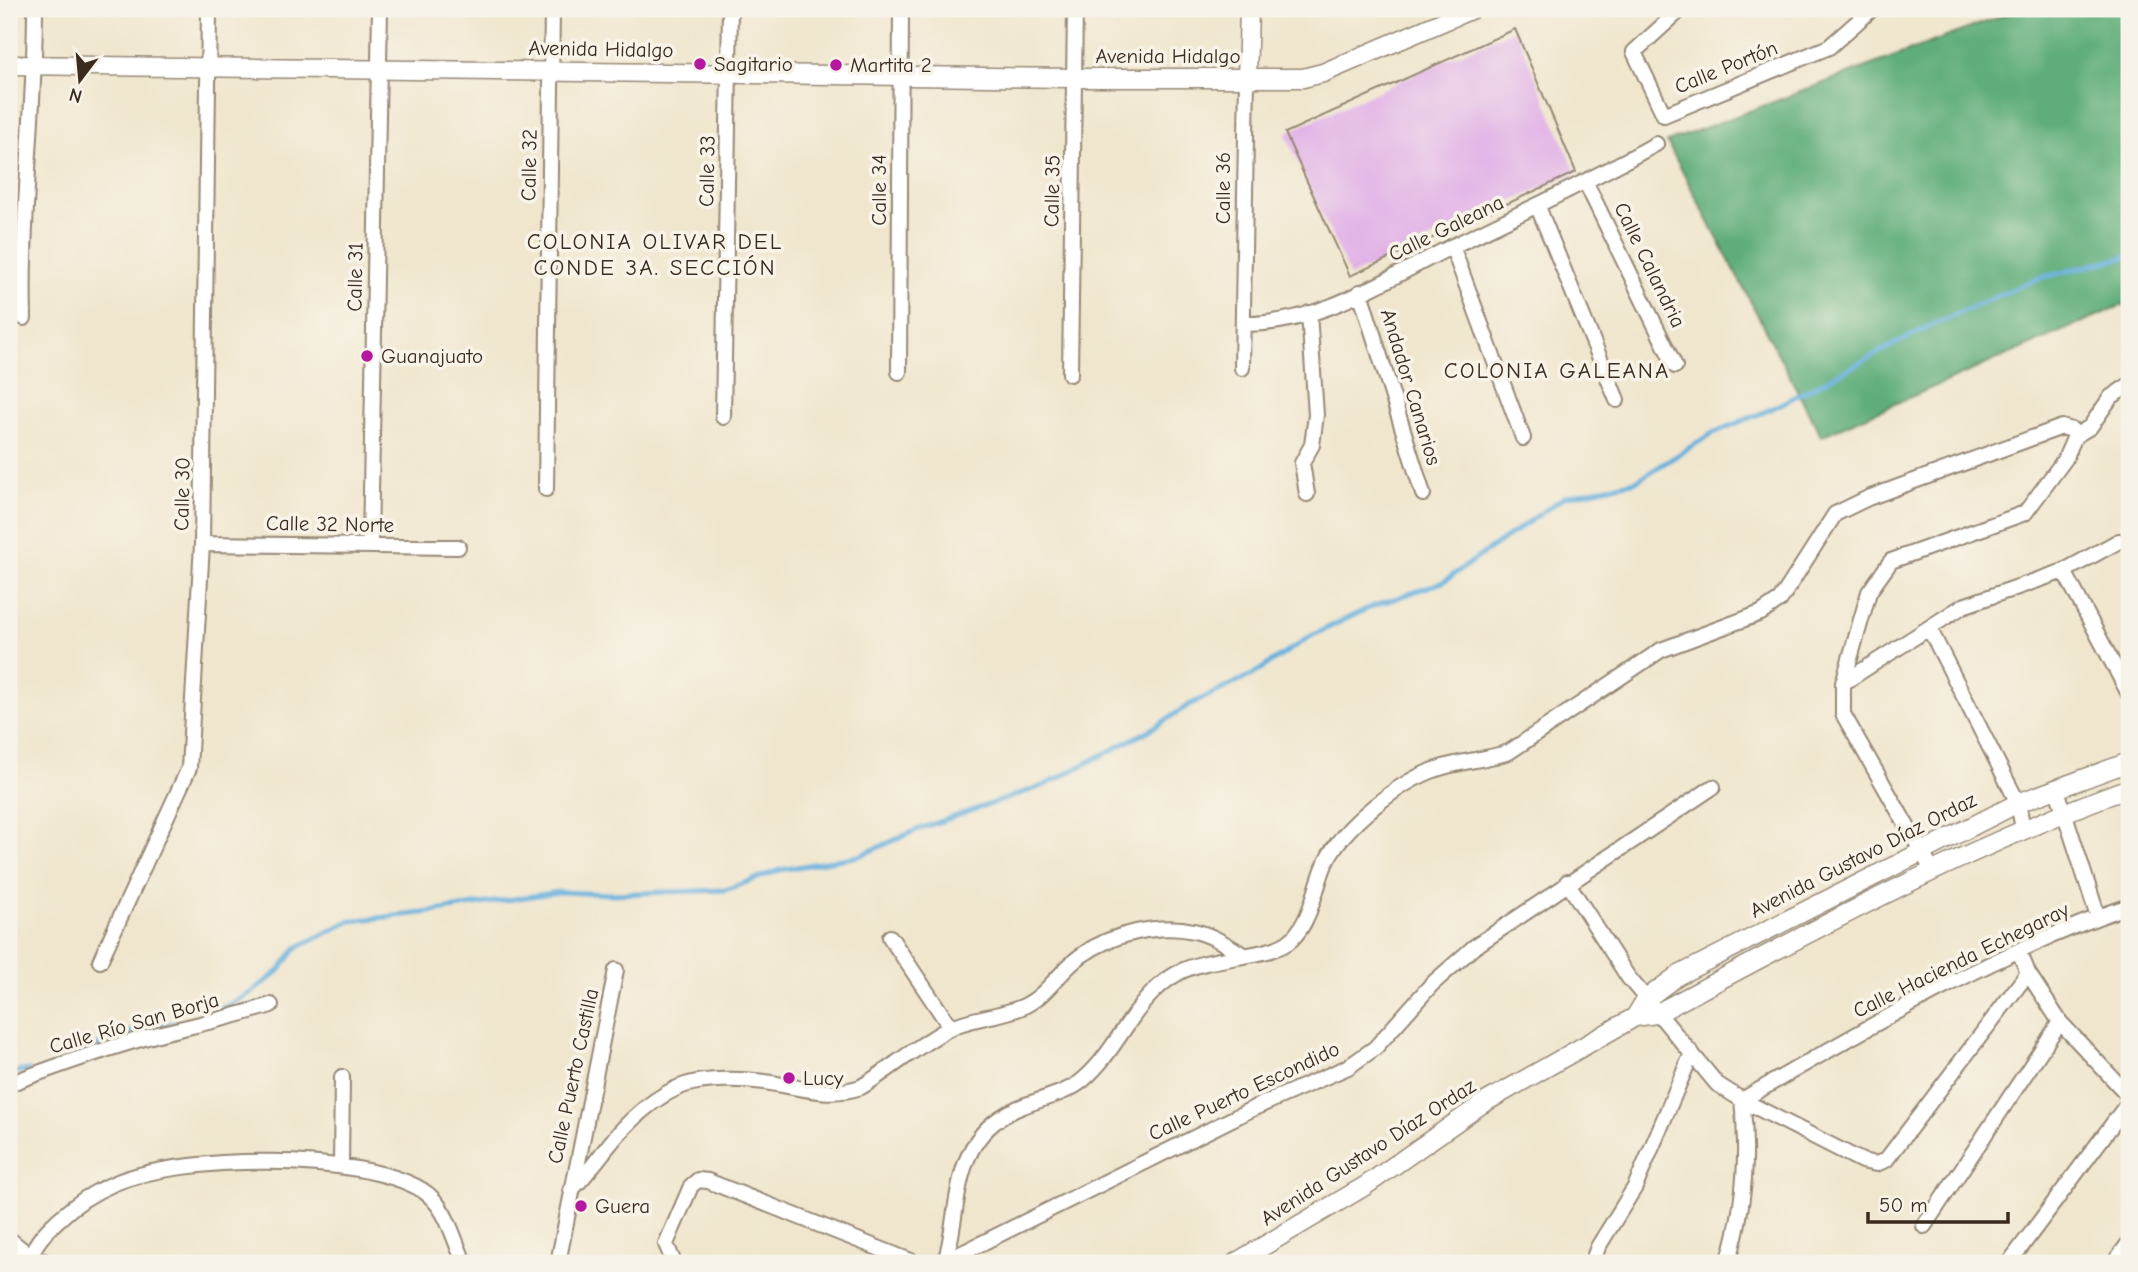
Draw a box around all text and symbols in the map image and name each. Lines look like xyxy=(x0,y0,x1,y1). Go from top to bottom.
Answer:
street label: Calle Portón xyxy=(1671,35,1781,99)
street label: Avenida Hidalgo xyxy=(528,36,674,62)
street label: Avenida Hidalgo xyxy=(1095,44,1241,68)
north arrow xyxy=(46,46,116,116)
place label: Sagitario xyxy=(714,52,793,76)
place label: Martita 2 xyxy=(850,53,932,77)
marker: Sagitario xyxy=(692,56,708,72)
marker: Martita 2 xyxy=(828,57,844,73)
text: N xyxy=(67,83,85,108)
street label: Calle 32 xyxy=(516,129,542,201)
street label: Calle 33 xyxy=(694,135,720,207)
street label: Calle 36 xyxy=(1211,152,1235,224)
street label: Calle 34 xyxy=(867,154,891,226)
street label: Calle 35 xyxy=(1039,155,1065,227)
street label: Calle Galeana xyxy=(1385,190,1507,266)
street label: Calle Calandria xyxy=(1609,198,1691,332)
district label: COLONIA OLIVAR DEL CONDE 3A. SECCIÓN xyxy=(527,228,783,281)
street label: Calle 31 xyxy=(342,242,368,312)
street label: Andador Canarios xyxy=(1376,306,1446,468)
place label: Guanajuato xyxy=(381,344,483,368)
marker: Guanajuato xyxy=(359,348,375,364)
district label: COLONIA GALEANA xyxy=(1444,357,1670,384)
street label: Calle 30 xyxy=(169,457,195,531)
street label: Calle 32 Norte xyxy=(266,511,394,537)
street label: Avenida Gustavo Díaz Ordaz xyxy=(1746,787,1980,923)
street label: Calle Hacienda Echegaray xyxy=(1849,897,2073,1023)
street label: Calle Puerto Castilla xyxy=(543,986,603,1166)
street label: Calle Río San Borja xyxy=(46,987,222,1059)
street label: Calle Puerto Escondido xyxy=(1145,1036,1343,1146)
place label: Lucy xyxy=(803,1066,844,1090)
marker: Lucy xyxy=(781,1070,797,1086)
street label: Avenida Gustavo Díaz Ordaz xyxy=(1256,1074,1480,1230)
scale bar xyxy=(1868,1181,2008,1225)
text: 50 m xyxy=(1879,1193,1928,1217)
place label: Guera xyxy=(595,1194,650,1218)
marker: Guera xyxy=(573,1198,589,1214)

